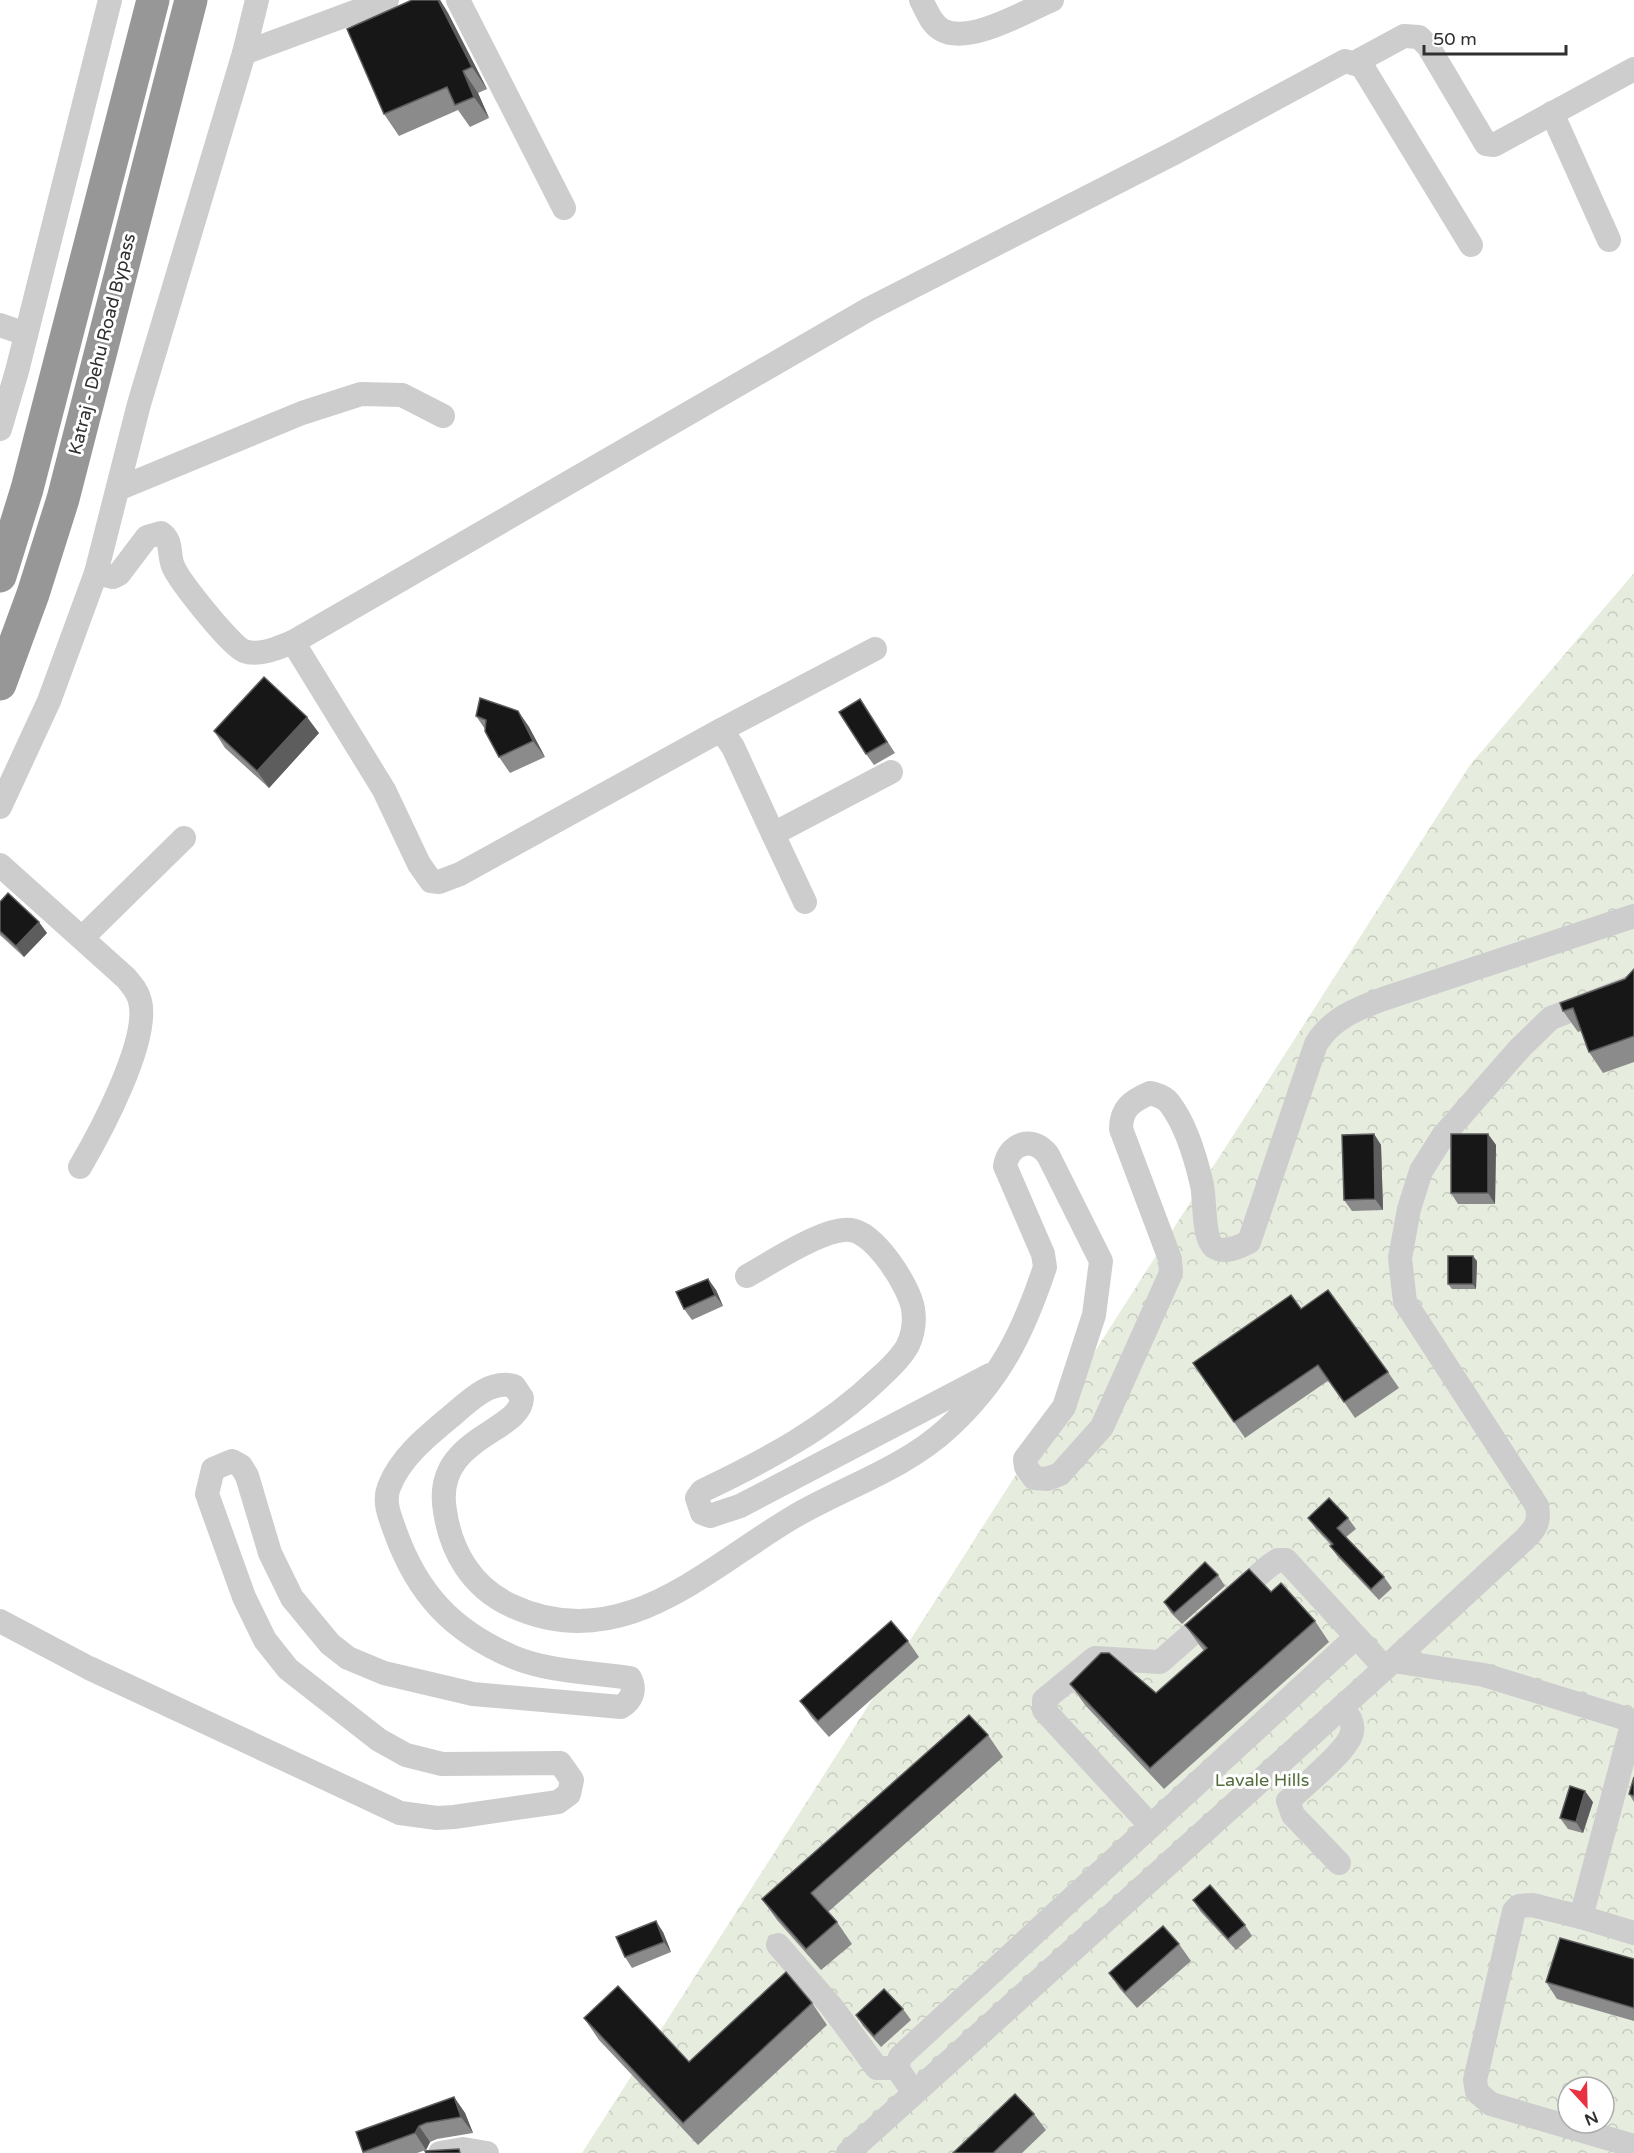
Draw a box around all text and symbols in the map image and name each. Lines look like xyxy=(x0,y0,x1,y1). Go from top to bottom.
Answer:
scale bar xyxy=(1424,18,1566,56)
text: 50 m xyxy=(1433,28,1477,50)
street label: Katraj - Dehu Road Bypass xyxy=(64,231,140,457)
park label: Lavale Hills xyxy=(1215,1769,1309,1791)
north arrow xyxy=(1556,2075,1616,2135)
text: N xyxy=(1582,2106,1601,2130)

